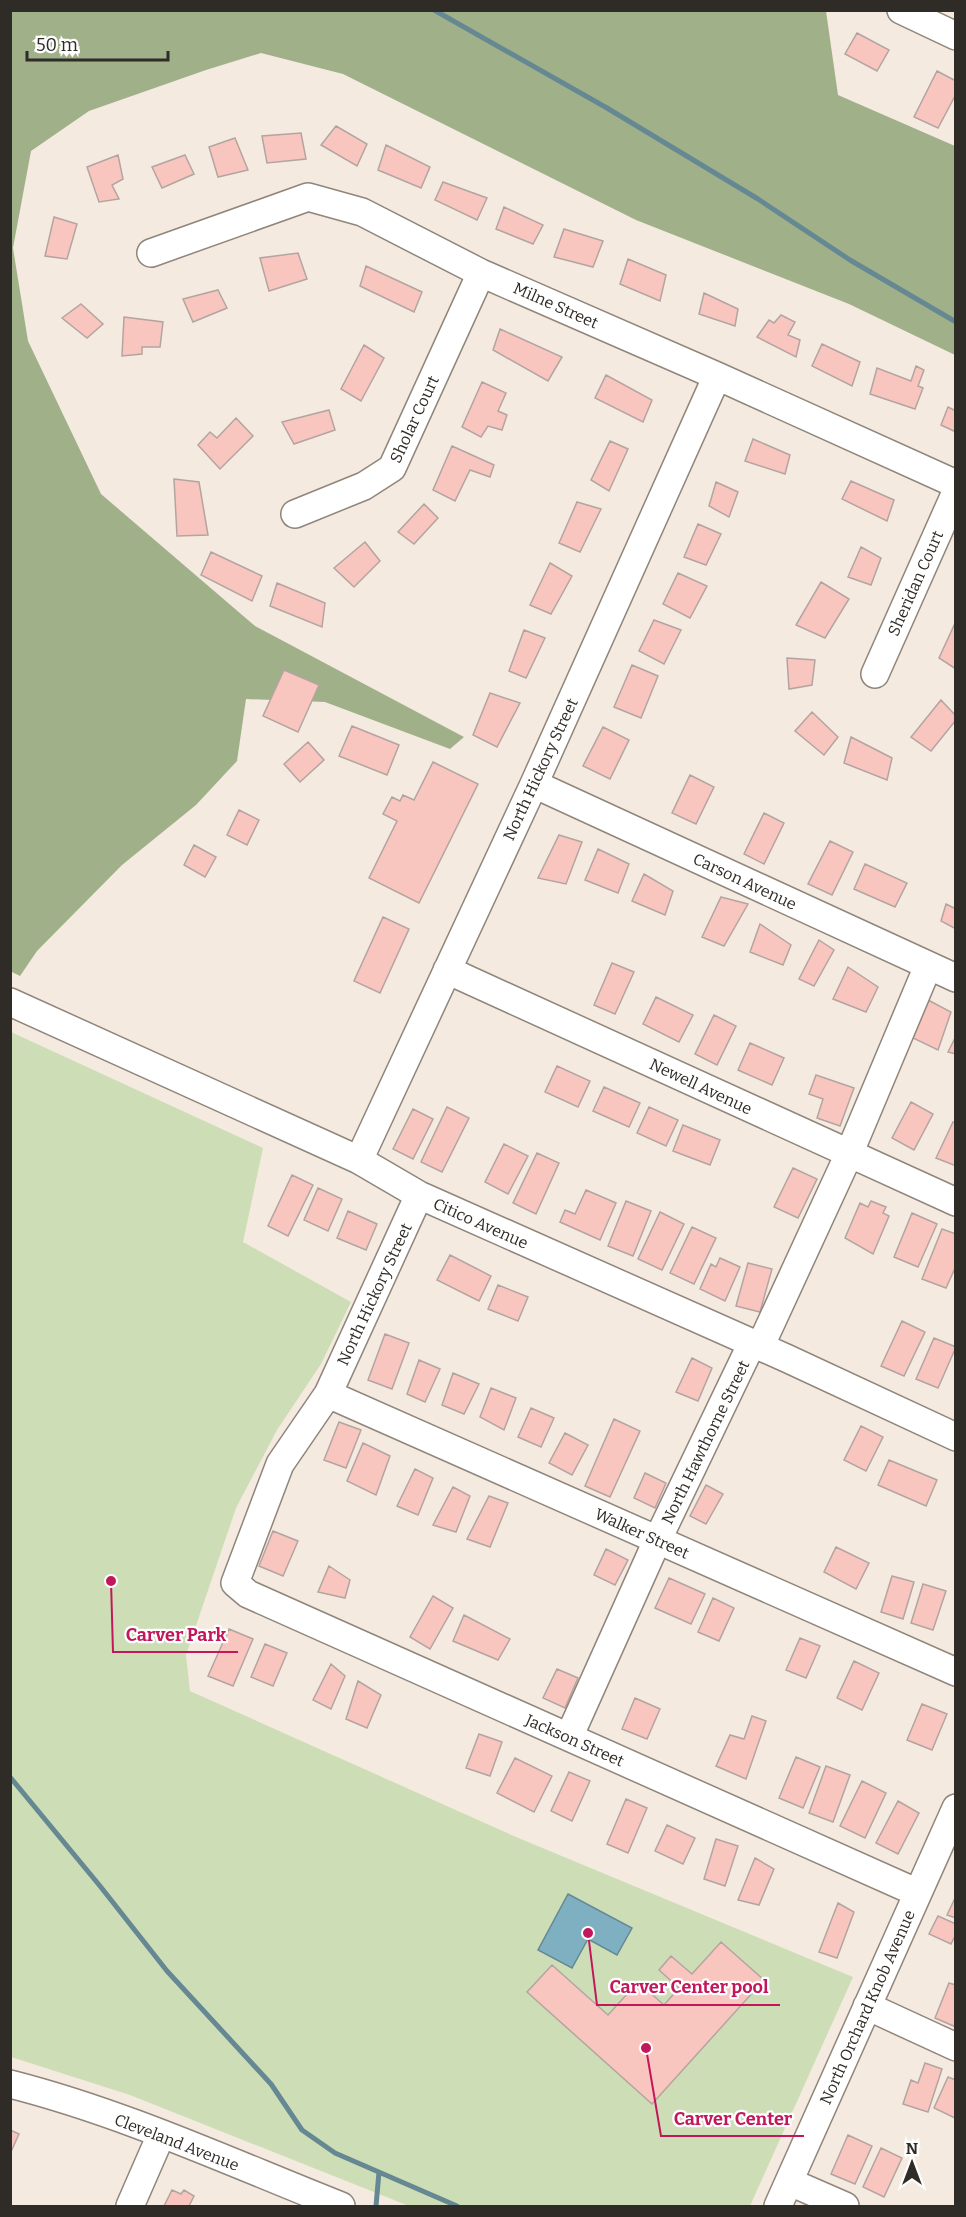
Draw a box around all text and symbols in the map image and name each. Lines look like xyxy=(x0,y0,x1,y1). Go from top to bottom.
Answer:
scale bar xyxy=(27,24,168,62)
text: 50 m xyxy=(36,34,78,56)
street label: Milne Street xyxy=(510,278,601,333)
street label: Sholar Court xyxy=(386,372,443,466)
street label: Sheridan Court xyxy=(884,527,947,639)
street label: North Hickory Street xyxy=(499,695,582,843)
street label: Carson Avenue xyxy=(690,849,800,914)
street label: Newell Avenue xyxy=(647,1054,755,1118)
street label: Citico Avenue xyxy=(430,1194,531,1253)
street label: North Hickory Street xyxy=(333,1220,416,1368)
street label: North Hawthorne Street xyxy=(657,1357,754,1527)
street label: Walker Street xyxy=(592,1504,692,1563)
callout: Carver Park xyxy=(113,1616,238,1652)
text: Carver Park xyxy=(126,1624,227,1646)
street label: Jackson Street xyxy=(522,1710,627,1771)
street label: North Orchard Knob Avenue xyxy=(816,1907,919,2107)
callout: Carver Center pool xyxy=(597,1969,780,2005)
text: Carver Center pool xyxy=(609,1976,769,1998)
callout: Carver Center xyxy=(661,2100,804,2136)
text: Carver Center xyxy=(674,2108,793,2130)
street label: Cleveland Avenue xyxy=(112,2110,242,2175)
north arrow xyxy=(882,2133,942,2193)
text: N xyxy=(906,2139,918,2158)

